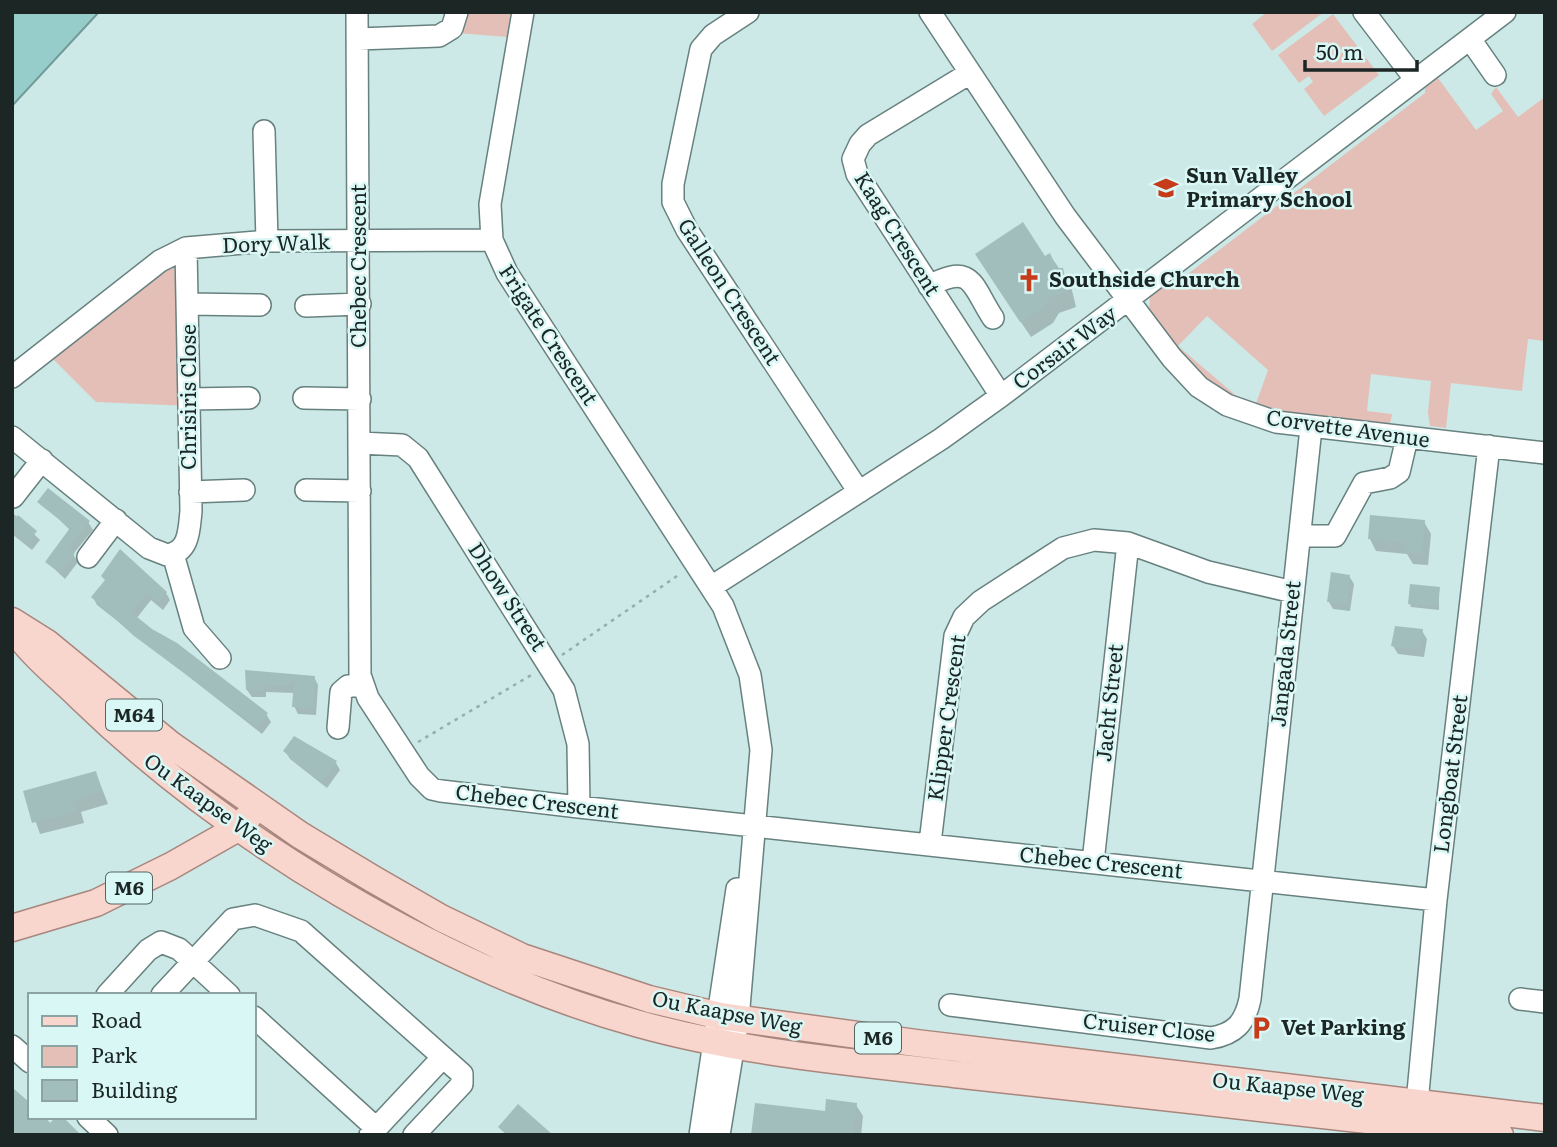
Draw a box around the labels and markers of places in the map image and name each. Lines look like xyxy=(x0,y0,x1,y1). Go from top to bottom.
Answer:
place label: Sun Valley Primary School xyxy=(1186,158,1353,213)
school or university icon: Sun Valley Primary School xyxy=(1152,174,1180,202)
place label: Southside Church xyxy=(1049,262,1240,293)
church icon: Southside Church xyxy=(1015,266,1043,294)
place label: Vet Parking xyxy=(1281,1010,1406,1041)
parking icon: Vet Parking xyxy=(1247,1014,1275,1042)

